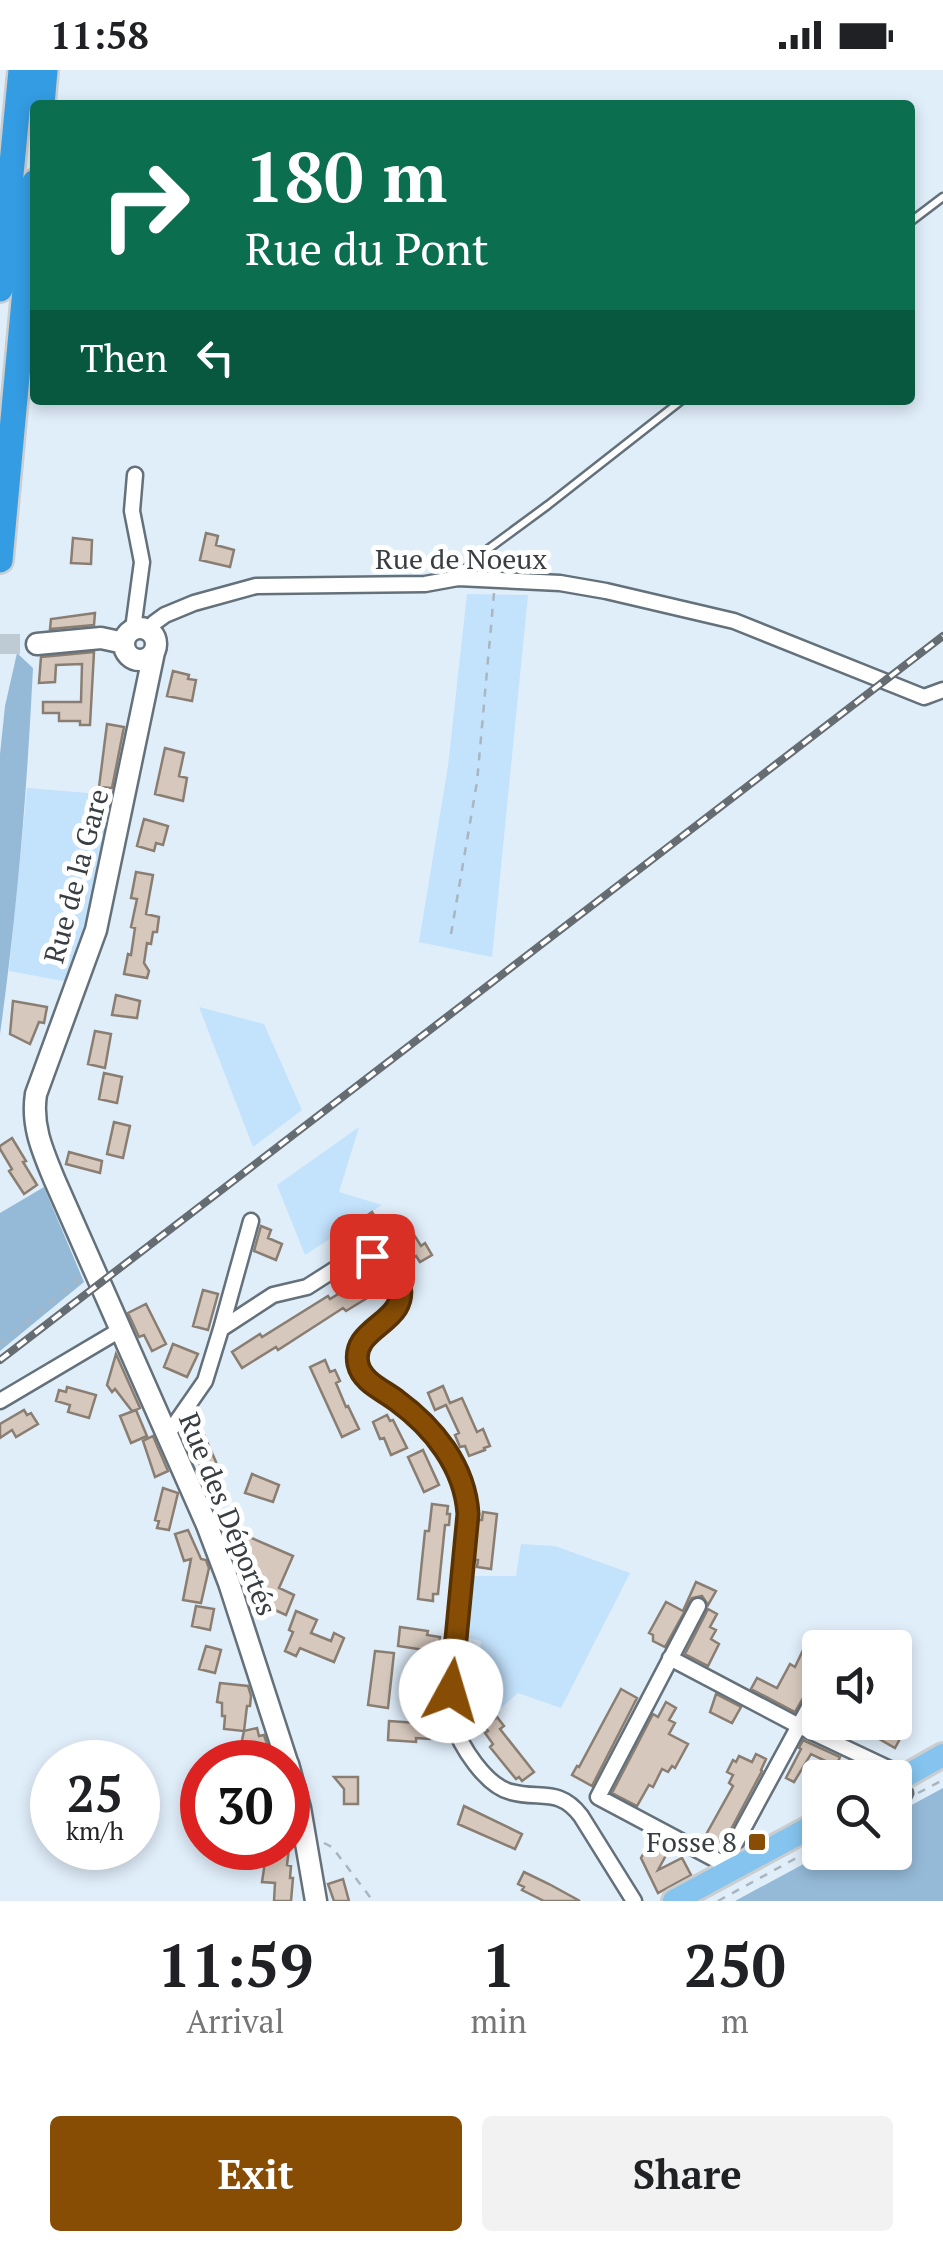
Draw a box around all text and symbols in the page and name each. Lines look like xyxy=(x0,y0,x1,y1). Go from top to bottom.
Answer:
text: 11:58 xyxy=(50,10,149,60)
text: 180 m xyxy=(245,129,447,222)
icon: right xyxy=(80,140,210,270)
text: Rue du Pont xyxy=(245,218,489,278)
icon: left xyxy=(188,330,243,385)
text: Then xyxy=(80,333,168,383)
street label: Rue de Noeux xyxy=(375,540,547,577)
street label: Rue de la Gare xyxy=(35,785,117,967)
pin xyxy=(330,1214,415,1299)
icon: arrive xyxy=(345,1229,400,1284)
street label: Rue des Déportés xyxy=(171,1407,286,1621)
map controls xyxy=(802,1630,912,1870)
button: sound xyxy=(802,1630,912,1740)
position arrow xyxy=(399,1639,503,1743)
speed limit sign: 30 xyxy=(180,1740,310,1870)
text: 25 xyxy=(67,1760,123,1826)
button: search xyxy=(802,1760,912,1870)
text: km/h xyxy=(66,1814,124,1847)
place label: Fosse 8 xyxy=(646,1823,737,1860)
marker: Fosse 8 xyxy=(746,1831,768,1853)
text: 11:59 xyxy=(157,1925,313,2004)
text: 1 xyxy=(482,1925,516,2004)
text: 250 xyxy=(684,1925,786,2004)
text: Arrival xyxy=(186,2000,284,2042)
text: min xyxy=(471,2000,527,2042)
text: m xyxy=(721,2000,749,2042)
button: Exit xyxy=(50,2116,462,2231)
button: Share xyxy=(482,2116,893,2231)

